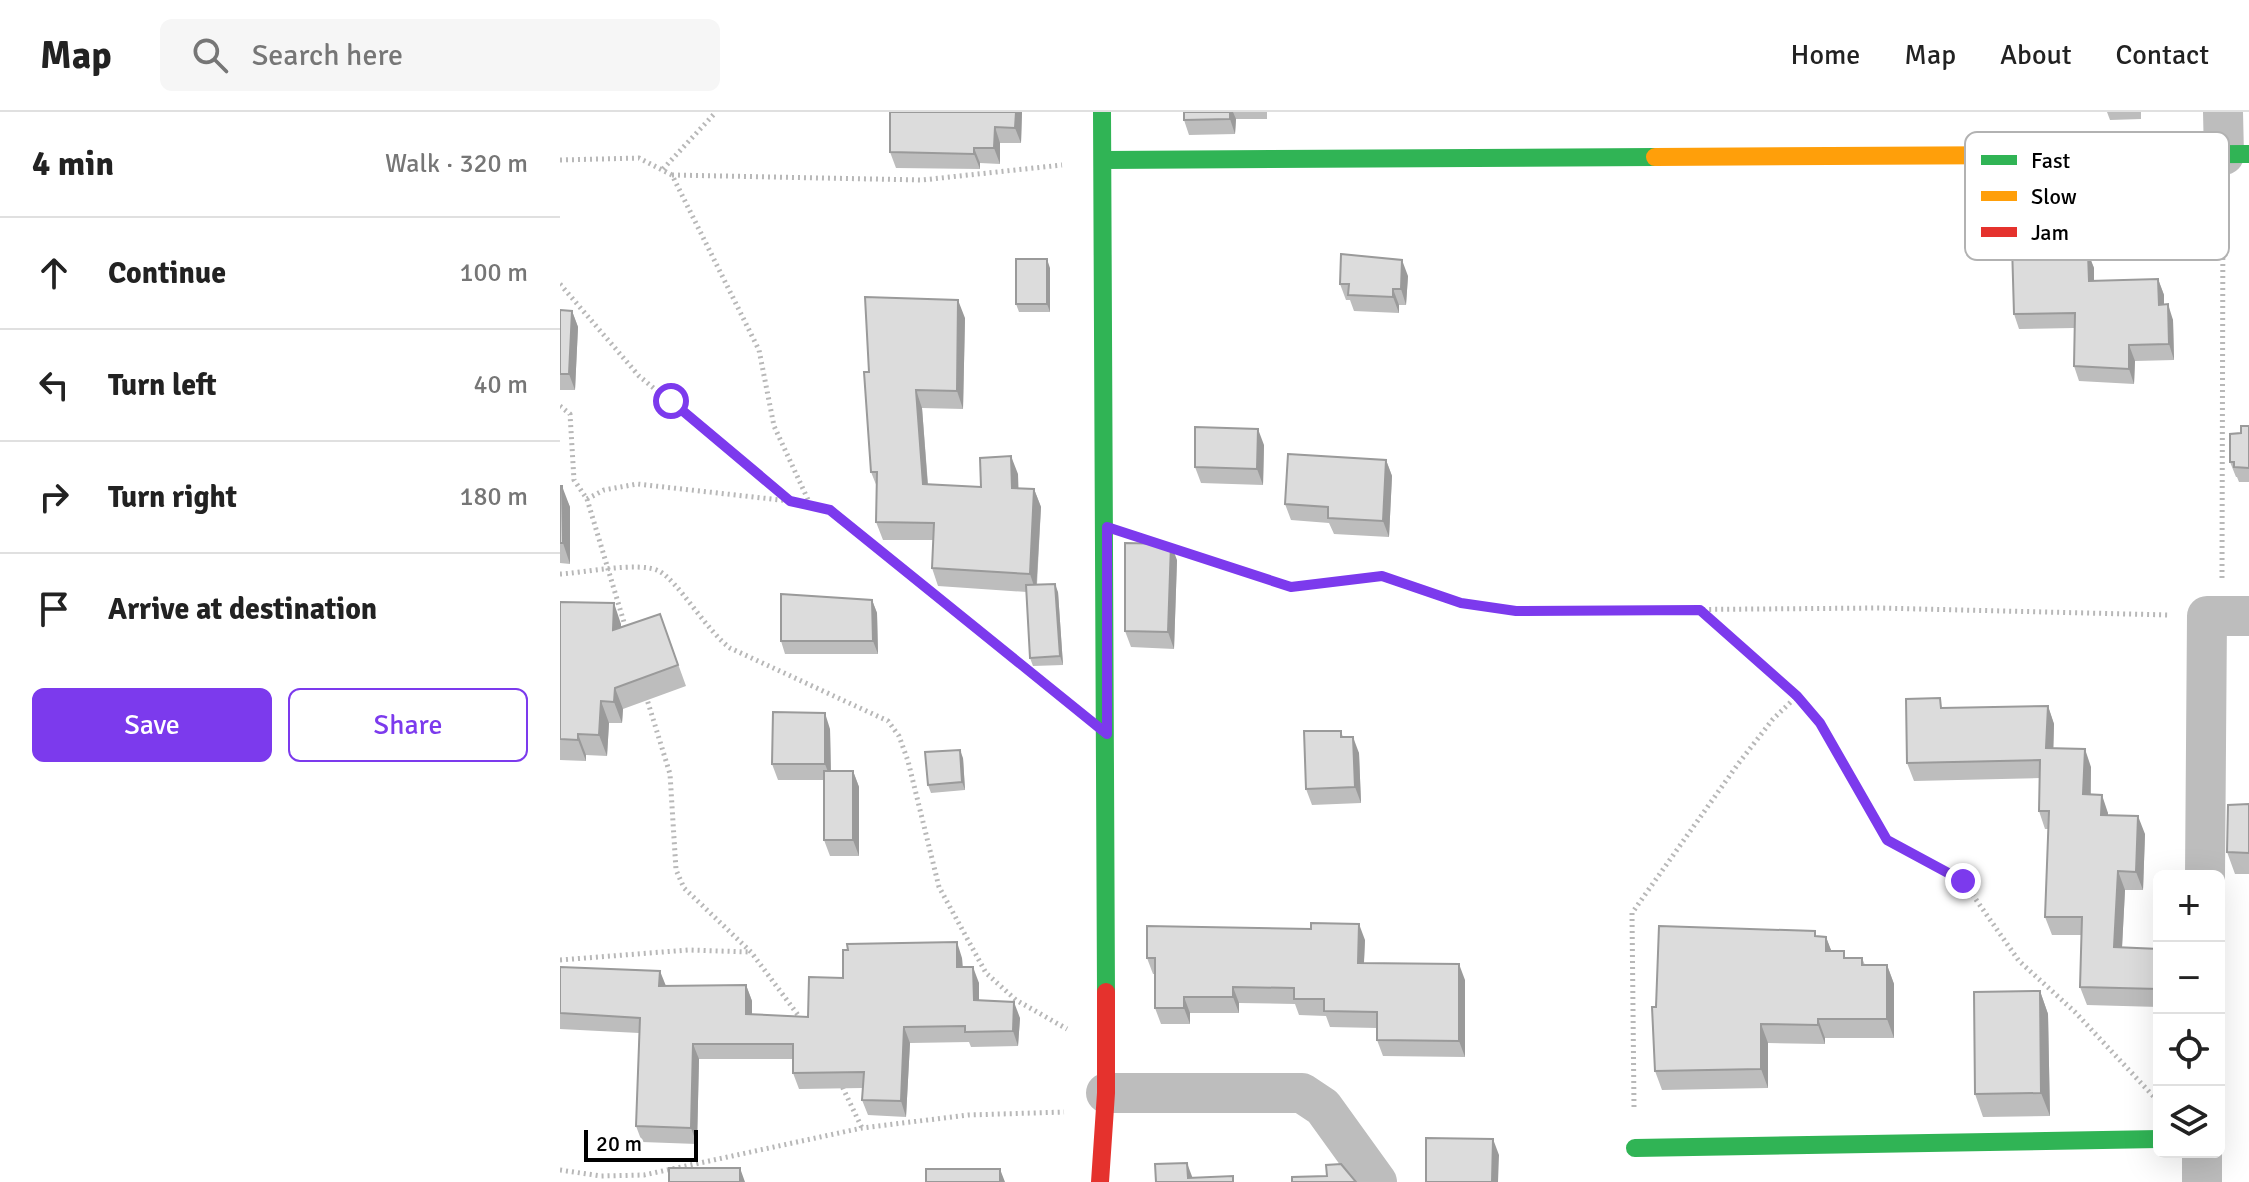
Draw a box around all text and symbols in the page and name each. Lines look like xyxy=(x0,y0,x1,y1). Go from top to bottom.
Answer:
search box xyxy=(160,19,720,91)
text: Map xyxy=(40,32,112,79)
icon: search xyxy=(188,33,232,77)
text: Search here xyxy=(252,37,403,74)
text: Home xyxy=(1791,38,1860,72)
text: Map xyxy=(1904,38,1956,72)
text: About xyxy=(2000,38,2072,72)
text: Contact xyxy=(2116,38,2209,72)
legend xyxy=(1965,132,2229,260)
text: 4 min xyxy=(32,143,114,185)
text: Fast xyxy=(2031,147,2071,174)
text: Walk · 320 m xyxy=(385,148,528,180)
text: Slow xyxy=(2031,183,2077,210)
text: Jam xyxy=(2031,219,2069,246)
icon: ahead xyxy=(32,251,76,295)
text: Continue xyxy=(108,255,226,292)
text: 100 m xyxy=(459,257,528,289)
icon: left xyxy=(32,363,76,407)
text: Turn left xyxy=(108,367,217,404)
text: 40 m xyxy=(473,369,528,401)
route start xyxy=(653,383,689,419)
icon: right xyxy=(32,475,76,519)
text: Turn right xyxy=(108,479,237,516)
text: 180 m xyxy=(459,481,528,513)
icon: arrive xyxy=(32,587,76,631)
text: Arrive at destination xyxy=(108,591,377,628)
button: Save xyxy=(32,688,272,762)
button: Share xyxy=(288,688,528,762)
route end xyxy=(1945,863,1981,899)
map controls xyxy=(2153,870,2225,1158)
button: + xyxy=(2153,870,2225,942)
button: − xyxy=(2153,942,2225,1014)
button: locate xyxy=(2153,1014,2225,1086)
button: layers xyxy=(2153,1086,2225,1158)
scale bar xyxy=(584,1126,698,1162)
text: 20 m xyxy=(596,1130,642,1157)

